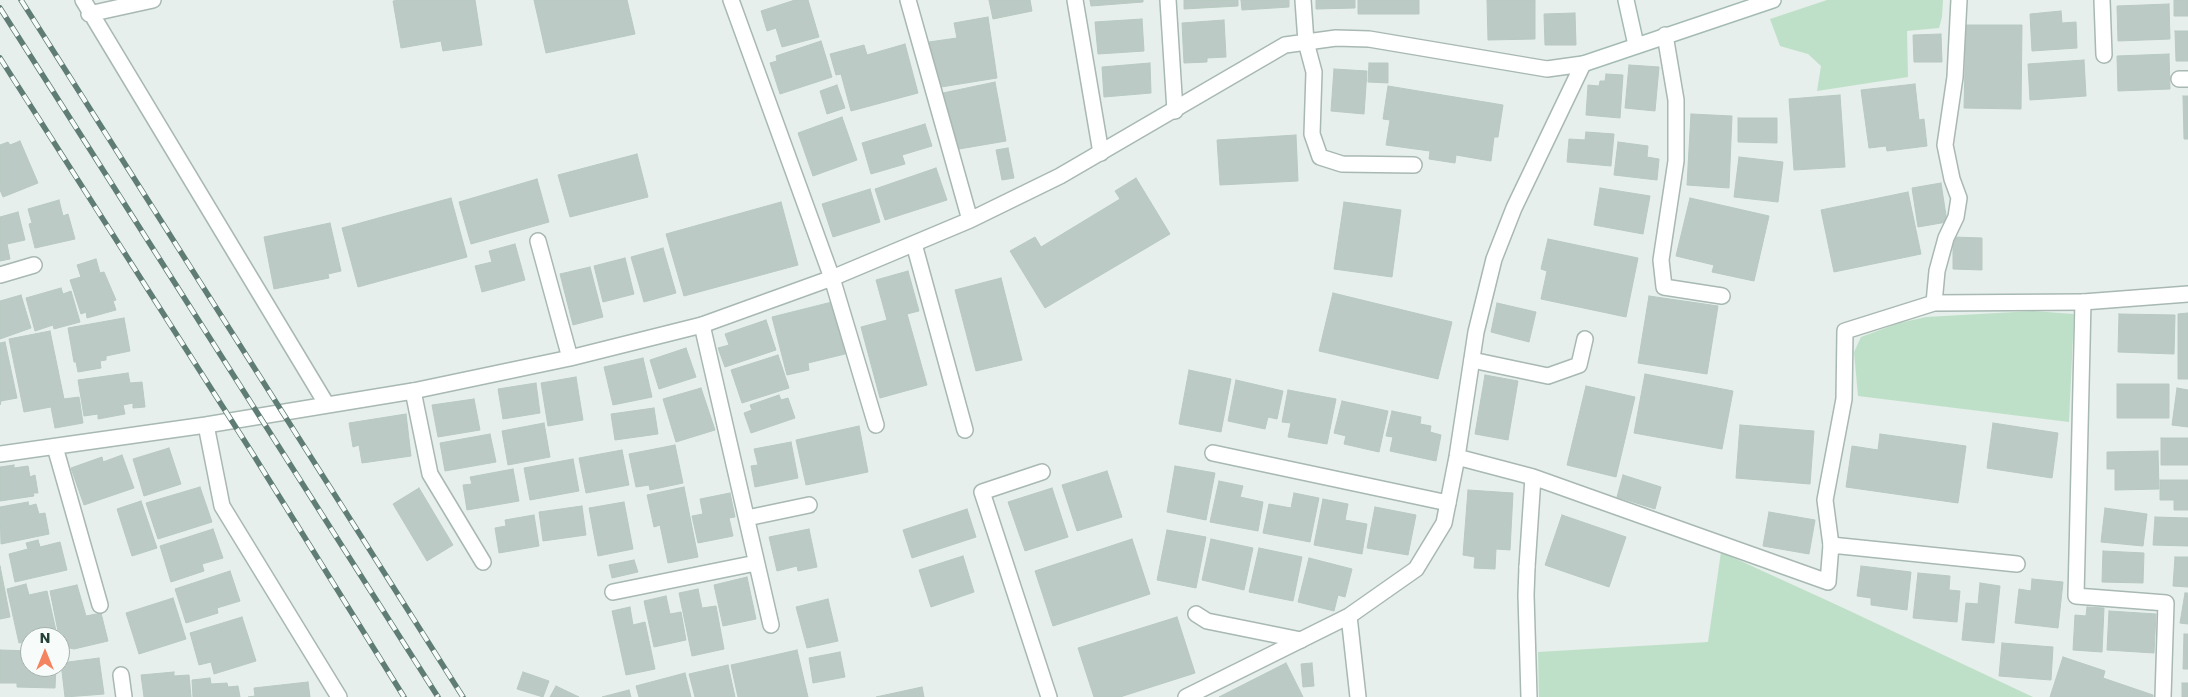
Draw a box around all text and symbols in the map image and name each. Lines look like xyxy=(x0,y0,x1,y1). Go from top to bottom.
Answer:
north arrow xyxy=(20,627,70,677)
text: N xyxy=(40,628,50,648)

